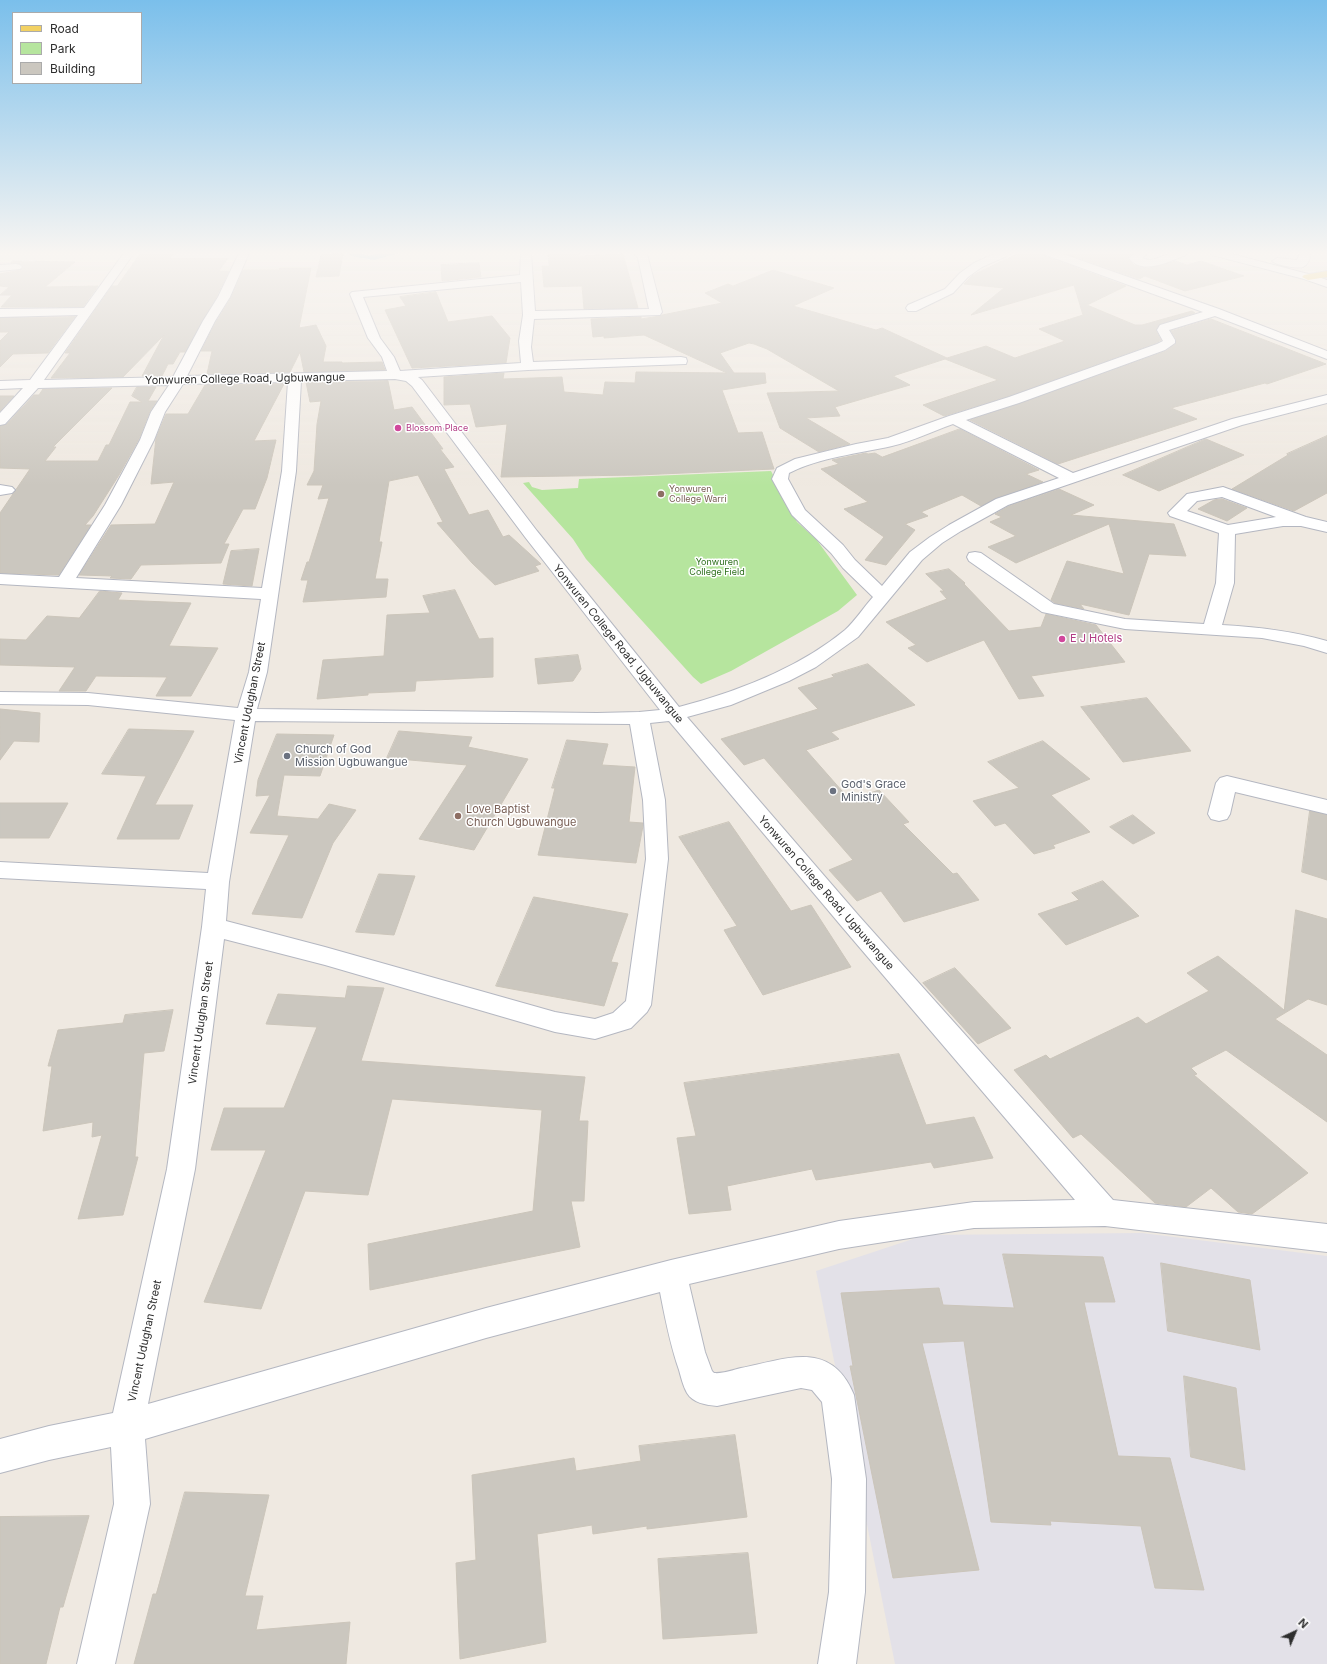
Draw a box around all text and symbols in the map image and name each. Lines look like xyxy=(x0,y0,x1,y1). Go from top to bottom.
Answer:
legend xyxy=(12,12,142,84)
text: Road xyxy=(50,21,79,36)
text: Park xyxy=(50,41,76,56)
text: Building xyxy=(50,61,95,76)
street label: Yonwuren College Road, Ugbuwangue xyxy=(145,371,345,387)
marker: Blossom Place xyxy=(393,423,403,433)
place label: Blossom Place xyxy=(406,423,468,433)
place label: Yonwuren College Warri xyxy=(669,484,727,505)
marker: Yonwuren College Warri xyxy=(656,489,666,499)
park label: Yonwuren College Field xyxy=(689,557,745,578)
street label: Yonwuren College Road, Ugbuwangue xyxy=(550,562,686,726)
place label: E J Hotels xyxy=(1070,632,1122,646)
marker: E J Hotels xyxy=(1057,634,1067,644)
street label: Vincent Udughan Street xyxy=(232,641,268,765)
place label: Church of God Mission Ugbuwangue xyxy=(295,743,408,769)
marker: Church of God Mission Ugbuwangue xyxy=(282,751,292,761)
place label: God's Grace Ministry xyxy=(841,778,906,804)
marker: God's Grace Ministry xyxy=(828,786,838,796)
place label: Love Baptist Church Ugbuwangue xyxy=(466,803,576,829)
marker: Love Baptist Church Ugbuwangue xyxy=(453,811,463,821)
street label: Yonwuren College Road, Ugbuwangue xyxy=(755,813,897,973)
street label: Vincent Udughan Street xyxy=(186,961,216,1085)
street label: Vincent Udughan Street xyxy=(126,1279,164,1403)
north arrow xyxy=(1275,1612,1315,1652)
text: N xyxy=(1295,1615,1311,1631)

